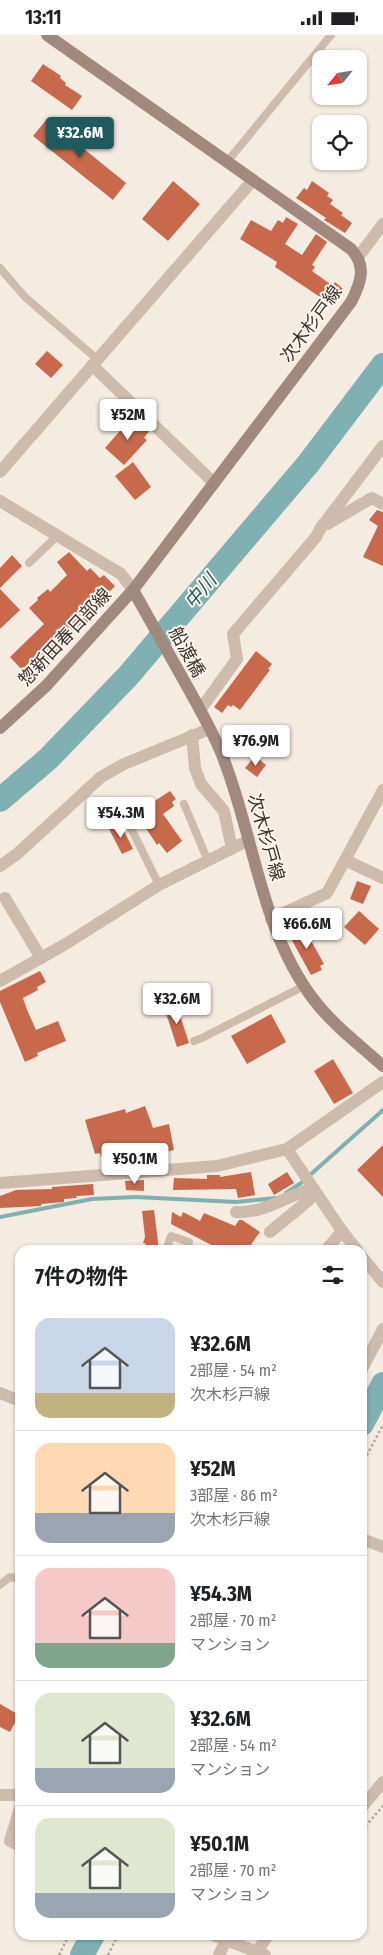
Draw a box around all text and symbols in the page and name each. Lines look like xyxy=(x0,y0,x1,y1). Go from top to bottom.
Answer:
text: 13:11 xyxy=(25,6,61,29)
north arrow xyxy=(312,50,368,105)
map controls xyxy=(312,50,367,170)
button: locate xyxy=(312,115,367,170)
pin: ¥32.6M xyxy=(39,117,121,159)
text: ¥32.6M xyxy=(57,123,103,142)
street label: 次木杉戸線 xyxy=(276,281,346,367)
pin: ¥52M xyxy=(98,399,158,441)
text: ¥52M xyxy=(111,405,145,424)
water label: 中川 xyxy=(179,568,223,613)
street label: 惣新田春日部線 xyxy=(14,583,116,691)
street label: 船渡橋 xyxy=(164,623,210,681)
pin: ¥76.9M xyxy=(215,725,297,767)
text: ¥76.9M xyxy=(233,731,279,750)
street label: 次木杉戸線 xyxy=(243,791,289,883)
pin: ¥54.3M xyxy=(80,797,162,839)
text: ¥54.3M xyxy=(97,803,145,822)
pin: ¥66.6M xyxy=(266,907,348,950)
text: ¥66.6M xyxy=(283,914,331,933)
pin: ¥32.6M xyxy=(136,983,218,1025)
text: ¥32.6M xyxy=(154,989,200,1008)
pin: ¥50.1M xyxy=(94,1143,176,1185)
text: ¥50.1M xyxy=(112,1149,158,1168)
icon: filters xyxy=(319,1261,347,1289)
text: 7件の物件 xyxy=(35,1264,128,1290)
text: ¥32.6M xyxy=(190,1331,251,1357)
icon: home xyxy=(75,1338,135,1398)
text: 2部屋 · 54 m² xyxy=(190,1361,277,1380)
text: 次木杉戸線 xyxy=(190,1385,270,1404)
text: ¥52M xyxy=(190,1456,236,1482)
icon: home xyxy=(75,1463,135,1523)
text: 3部屋 · 86 m² xyxy=(190,1486,278,1505)
text: 次木杉戸線 xyxy=(190,1510,270,1529)
text: ¥54.3M xyxy=(190,1581,252,1607)
icon: home xyxy=(75,1588,135,1648)
text: 2部屋 · 70 m² xyxy=(190,1611,276,1630)
text: マンション xyxy=(190,1635,270,1654)
text: ¥32.6M xyxy=(190,1706,251,1732)
icon: home xyxy=(75,1713,135,1773)
text: 2部屋 · 54 m² xyxy=(190,1736,277,1755)
text: マンション xyxy=(190,1760,270,1779)
text: ¥50.1M xyxy=(190,1831,249,1857)
icon: home xyxy=(75,1838,135,1898)
text: 2部屋 · 70 m² xyxy=(190,1861,276,1880)
text: マンション xyxy=(190,1885,270,1904)

